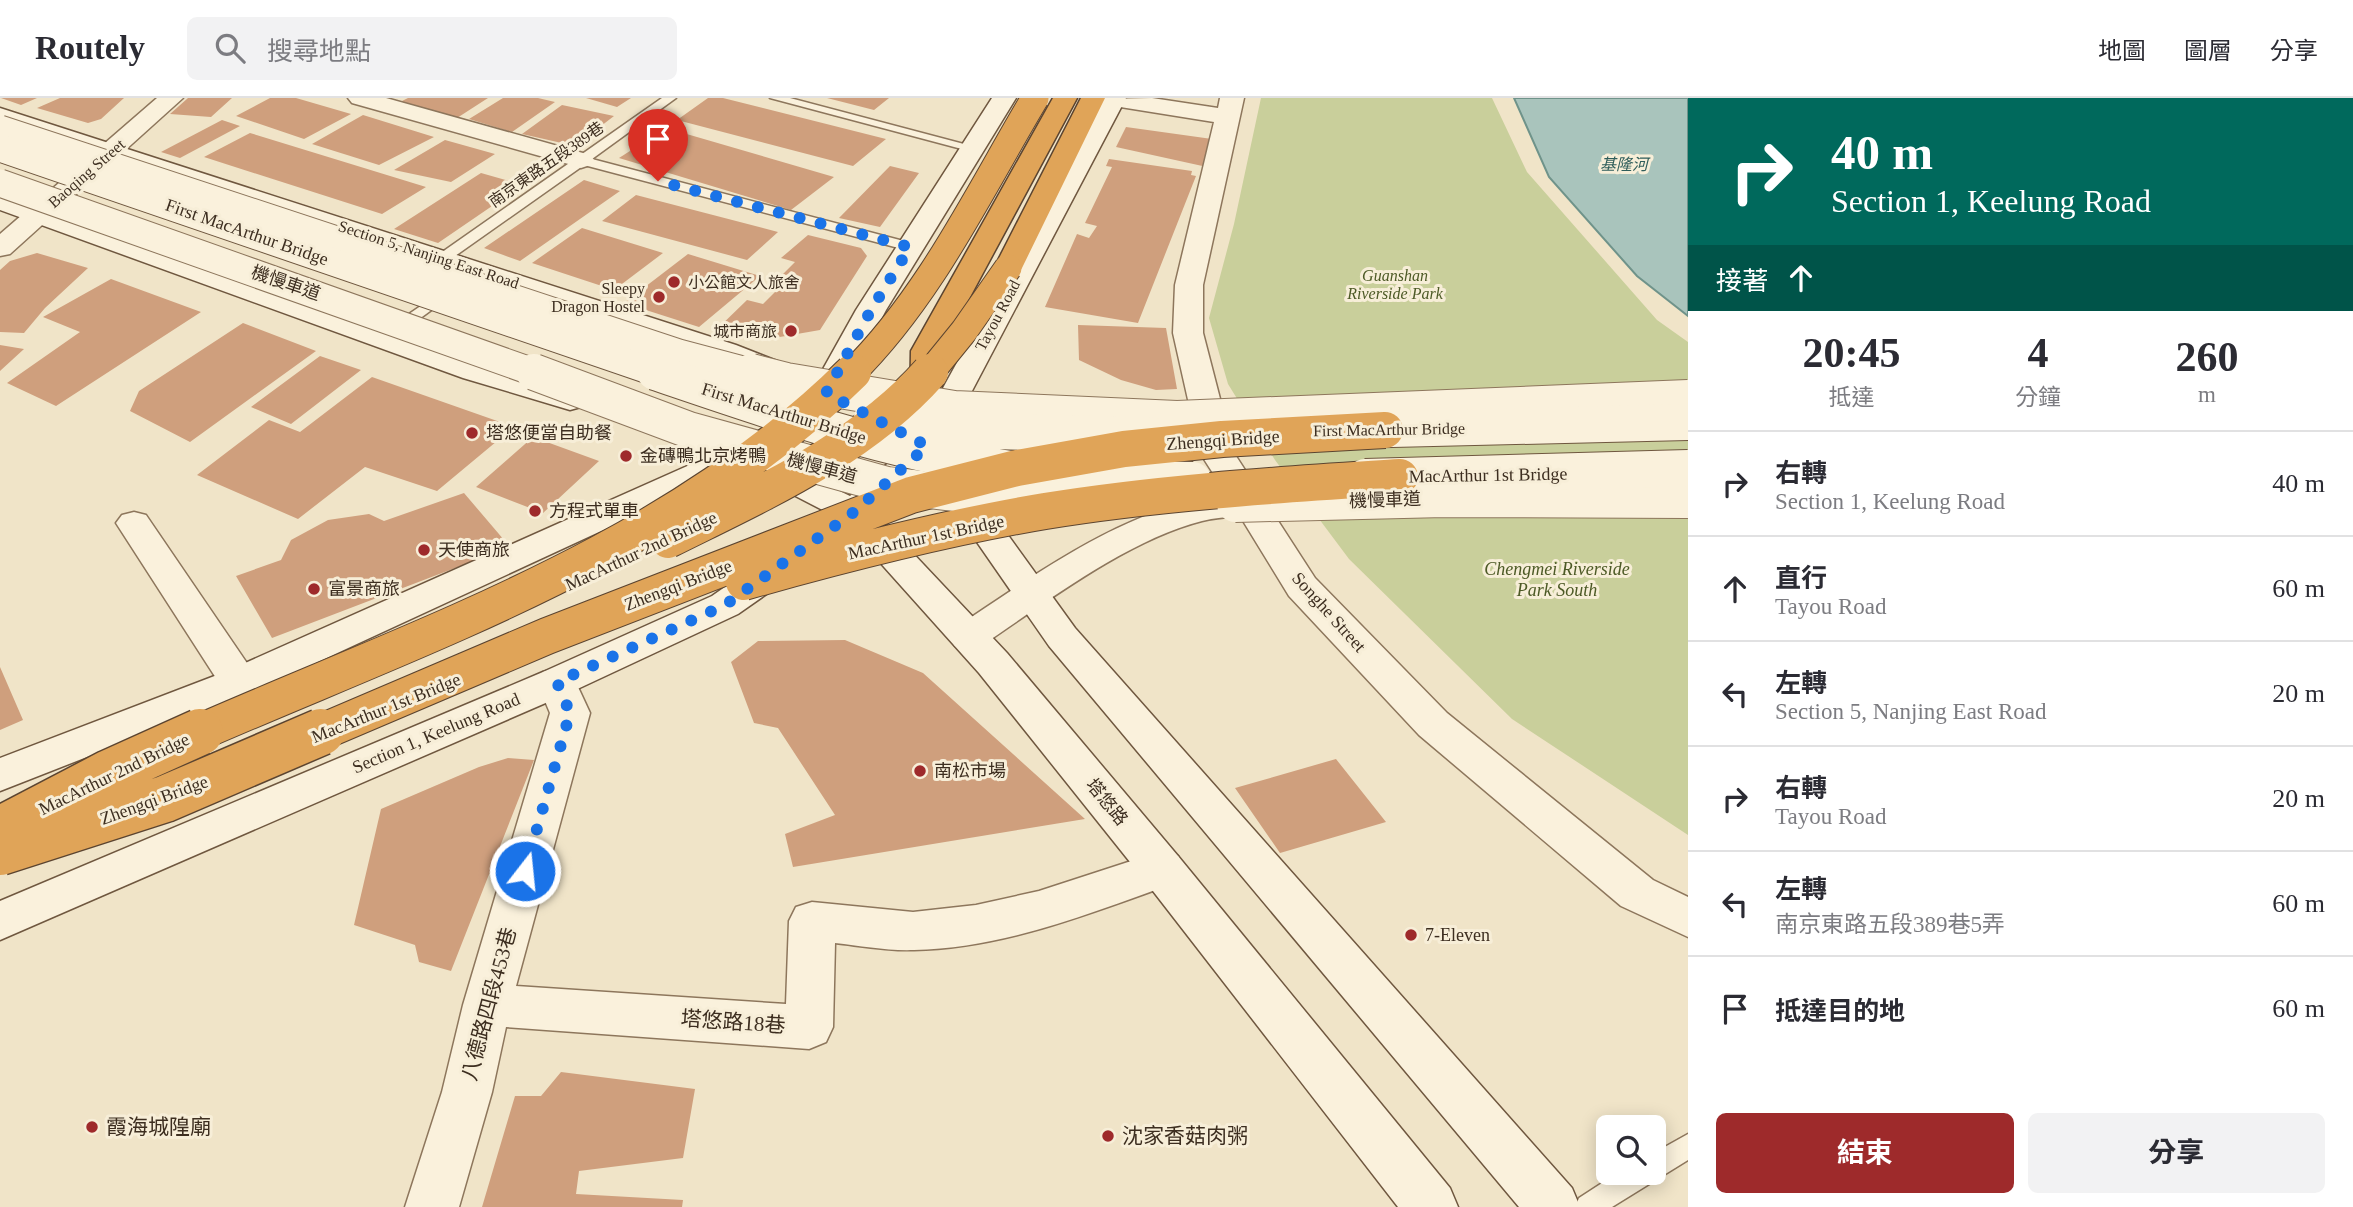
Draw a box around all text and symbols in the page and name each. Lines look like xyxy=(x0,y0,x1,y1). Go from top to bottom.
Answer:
search box xyxy=(187,17,677,80)
icon: search xyxy=(211,29,249,67)
text: Routely xyxy=(35,30,145,66)
text: 搜尋地點 xyxy=(267,37,371,66)
text: 地圖 xyxy=(2098,38,2146,64)
text: 圖層 xyxy=(2184,38,2232,64)
text: 分享 xyxy=(2270,38,2318,64)
pin xyxy=(628,109,688,181)
street label: 南京東路五段389巷 xyxy=(486,118,607,210)
icon: arrive xyxy=(639,120,677,158)
text: 40 m xyxy=(1831,125,1933,180)
icon: right xyxy=(1716,126,1807,217)
street label: Baoqing Street xyxy=(45,135,129,212)
water label: 基隆河 xyxy=(1600,156,1651,173)
text: Section 1, Keelung Road xyxy=(1831,183,2151,219)
street label: First MacArthur Bridge xyxy=(163,195,331,269)
street label: Section 5, Nanjing East Road xyxy=(336,217,521,293)
icon: ahead xyxy=(1782,259,1820,297)
street label: 機慢車道 xyxy=(249,262,323,304)
park label: Guanshan Riverside Park xyxy=(1346,267,1444,302)
text: 接著 xyxy=(1716,267,1768,296)
marker: 小公館文人旅舍 xyxy=(666,274,682,290)
place label: 小公館文人旅舍 xyxy=(688,274,800,291)
street label: Tayou Road xyxy=(972,277,1024,354)
place label: Sleepy Dragon Hostel xyxy=(551,280,646,316)
marker: Sleepy Dragon Hostel xyxy=(651,289,667,305)
place label: 城市商旅 xyxy=(713,323,777,340)
marker: 城市商旅 xyxy=(783,323,799,339)
text: 20:45 xyxy=(1803,330,1901,376)
text: 4 xyxy=(2028,330,2049,376)
text: 260 xyxy=(2176,334,2239,380)
street label: First MacArthur Bridge xyxy=(699,378,869,448)
text: m xyxy=(2198,382,2216,407)
text: 抵達 xyxy=(1829,385,1875,410)
text: 分鐘 xyxy=(2015,385,2061,410)
street label: First MacArthur Bridge xyxy=(1313,420,1465,440)
place label: 塔悠便當自助餐 xyxy=(486,423,612,443)
marker: 塔悠便當自助餐 xyxy=(464,425,480,441)
street label: Zhengqi Bridge xyxy=(1166,426,1280,454)
place label: 金磚鴨北京烤鴨 xyxy=(640,446,766,466)
marker: 金磚鴨北京烤鴨 xyxy=(618,448,634,464)
street label: 機慢車道 xyxy=(785,449,859,487)
text: 右轉 xyxy=(1775,459,1827,488)
street label: MacArthur 1st Bridge xyxy=(1408,464,1568,486)
icon: right xyxy=(1716,465,1754,503)
text: 40 m xyxy=(2272,469,2325,498)
street label: 機慢車道 xyxy=(1349,489,1421,511)
text: Section 1, Keelung Road xyxy=(1775,489,2005,514)
place label: 方程式單車 xyxy=(549,501,639,521)
marker: 方程式單車 xyxy=(527,503,543,519)
street label: MacArthur 2nd Bridge xyxy=(562,507,720,595)
street label: MacArthur 1st Bridge xyxy=(846,511,1006,563)
place label: 天使商旅 xyxy=(438,540,510,560)
marker: 天使商旅 xyxy=(416,542,432,558)
street label: Zhengqi Bridge xyxy=(621,555,735,615)
park label: Chengmei Riverside Park South xyxy=(1484,559,1630,600)
text: 直行 xyxy=(1775,564,1827,593)
street label: Songhe Street xyxy=(1288,568,1370,656)
icon: ahead xyxy=(1716,570,1754,608)
text: 60 m xyxy=(2272,574,2325,603)
place label: 富景商旅 xyxy=(328,579,400,599)
marker: 富景商旅 xyxy=(306,581,322,597)
text: Tayou Road xyxy=(1775,594,1886,619)
street label: MacArthur 1st Bridge xyxy=(309,669,463,747)
text: 左轉 xyxy=(1775,669,1827,698)
icon: left xyxy=(1716,675,1754,713)
text: 20 m xyxy=(2272,679,2325,708)
street label: Section 1, Keelung Road xyxy=(349,689,523,777)
text: Section 5, Nanjing East Road xyxy=(1775,699,2047,724)
street label: MacArthur 2nd Bridge xyxy=(35,729,193,819)
place label: 南松市場 xyxy=(934,761,1006,781)
marker: 南松市場 xyxy=(912,763,928,779)
street label: Zhengqi Bridge xyxy=(97,771,211,829)
text: 右轉 xyxy=(1775,774,1827,803)
street label: 塔悠路 xyxy=(1082,775,1132,829)
icon: right xyxy=(1716,780,1754,818)
text: 20 m xyxy=(2272,784,2325,813)
text: Tayou Road xyxy=(1775,804,1886,829)
position arrow xyxy=(488,834,562,908)
text: 左轉 xyxy=(1775,875,1827,904)
icon: left xyxy=(1716,885,1754,923)
text: 60 m xyxy=(2272,889,2325,918)
text: 南京東路五段389巷5弄 xyxy=(1775,912,2005,937)
street label: 八德路四段453巷 xyxy=(457,925,521,1083)
place label: 7-Eleven xyxy=(1425,925,1490,945)
marker: 7-Eleven xyxy=(1403,927,1419,943)
icon: arrive xyxy=(1716,990,1754,1028)
text: 60 m xyxy=(2272,994,2325,1023)
text: 抵達目的地 xyxy=(1775,997,1905,1026)
street label: 塔悠路18巷 xyxy=(680,1006,786,1038)
button: 結束 xyxy=(1716,1113,2014,1193)
button: 分享 xyxy=(2028,1113,2325,1193)
place label: 霞海城隍廟 xyxy=(106,1115,211,1139)
map controls xyxy=(1596,1115,1666,1185)
button: search xyxy=(1596,1115,1666,1185)
marker: 霞海城隍廟 xyxy=(84,1119,100,1135)
place label: 沈家香菇肉粥 xyxy=(1122,1124,1248,1148)
marker: 沈家香菇肉粥 xyxy=(1100,1128,1116,1144)

